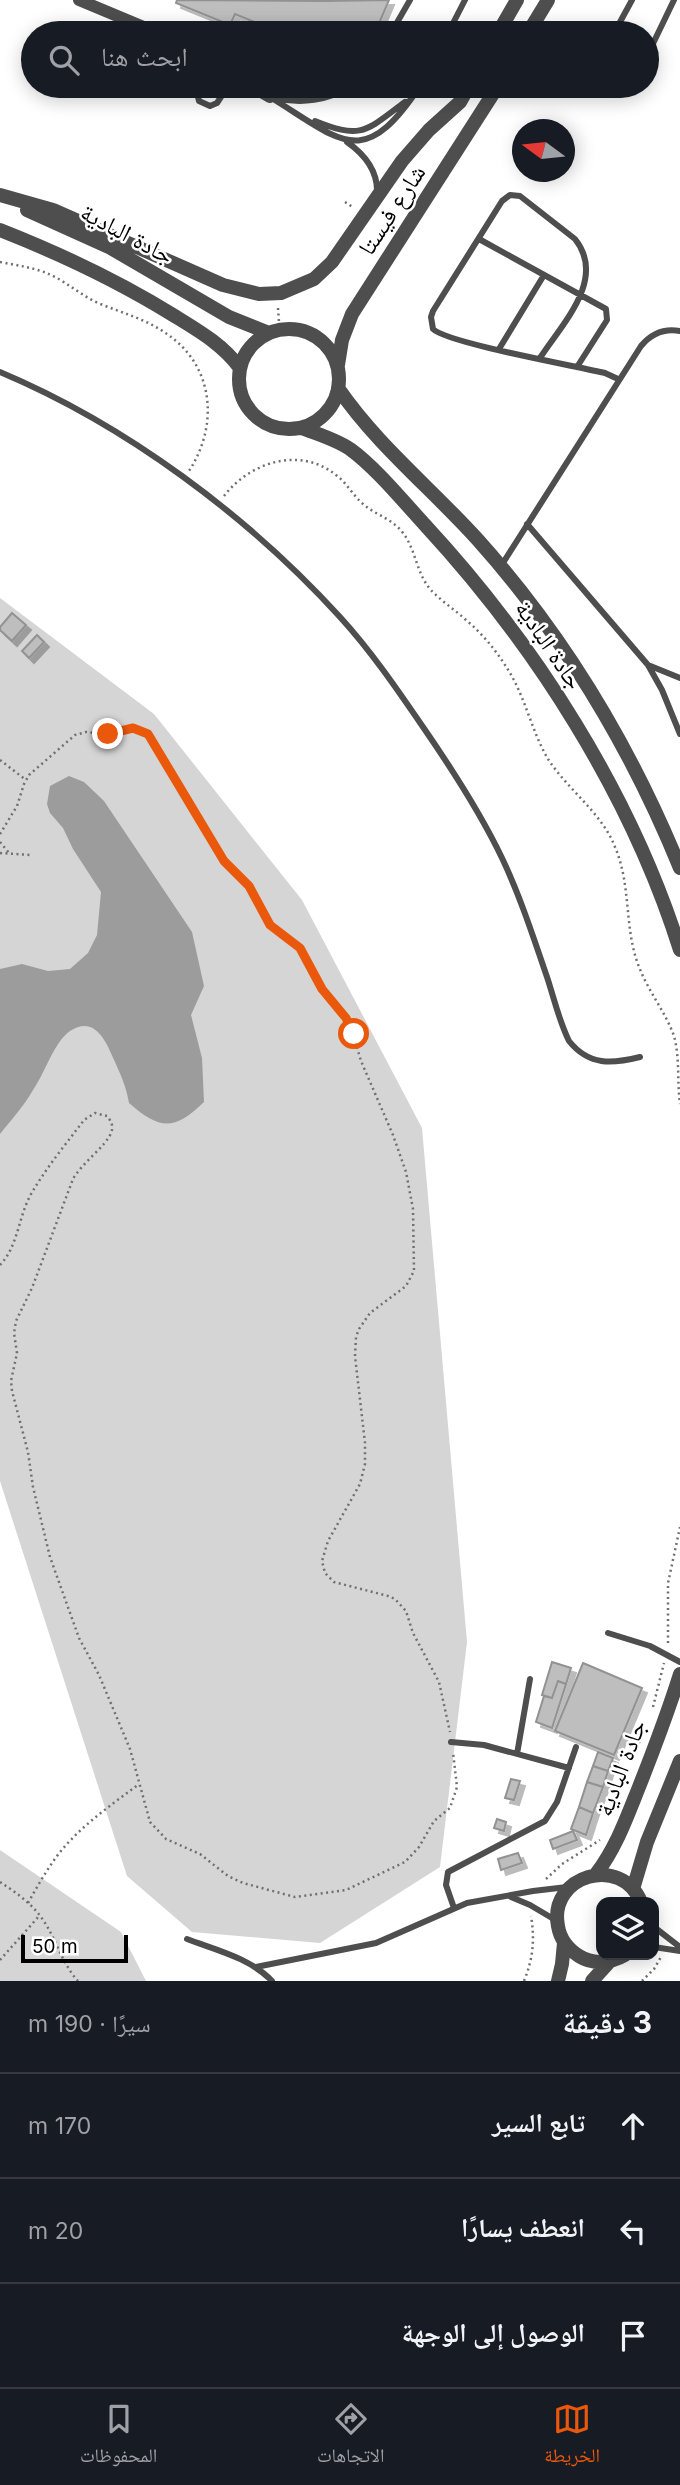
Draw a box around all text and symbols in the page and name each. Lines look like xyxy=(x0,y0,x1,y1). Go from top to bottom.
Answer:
search box xyxy=(21,21,659,98)
icon: search xyxy=(45,41,83,79)
text: ابحث هنا xyxy=(101,41,188,72)
north arrow xyxy=(512,119,575,182)
street label: شارع فيستا xyxy=(352,159,432,261)
street label: جادة البادية xyxy=(76,197,179,270)
street label: جادة البادية xyxy=(509,595,590,695)
route end xyxy=(92,718,123,749)
route start xyxy=(338,1018,369,1049)
street label: جادة البادية xyxy=(589,1716,652,1820)
map controls xyxy=(596,1897,659,1960)
button: layers xyxy=(596,1897,659,1960)
scale bar xyxy=(21,1932,128,1964)
text: 50 m xyxy=(32,1935,78,1958)
text: 3 دقيقة xyxy=(563,2004,652,2040)
text: سيرًا · 190 m xyxy=(28,2010,151,2038)
text: تابع السير xyxy=(492,2107,585,2138)
icon: ahead xyxy=(614,2107,652,2145)
text: 170 m xyxy=(28,2112,91,2140)
text: انعطف يسارًا xyxy=(461,2212,585,2243)
icon: left xyxy=(614,2212,652,2250)
text: 20 m xyxy=(28,2217,83,2245)
text: الوصول إلى الوجهة xyxy=(402,2317,585,2348)
icon: arrive xyxy=(614,2317,652,2355)
tab: المحفوظات xyxy=(80,2400,157,2474)
tab: الاتجاهات xyxy=(317,2400,384,2474)
tab: الخريطة xyxy=(544,2400,600,2474)

